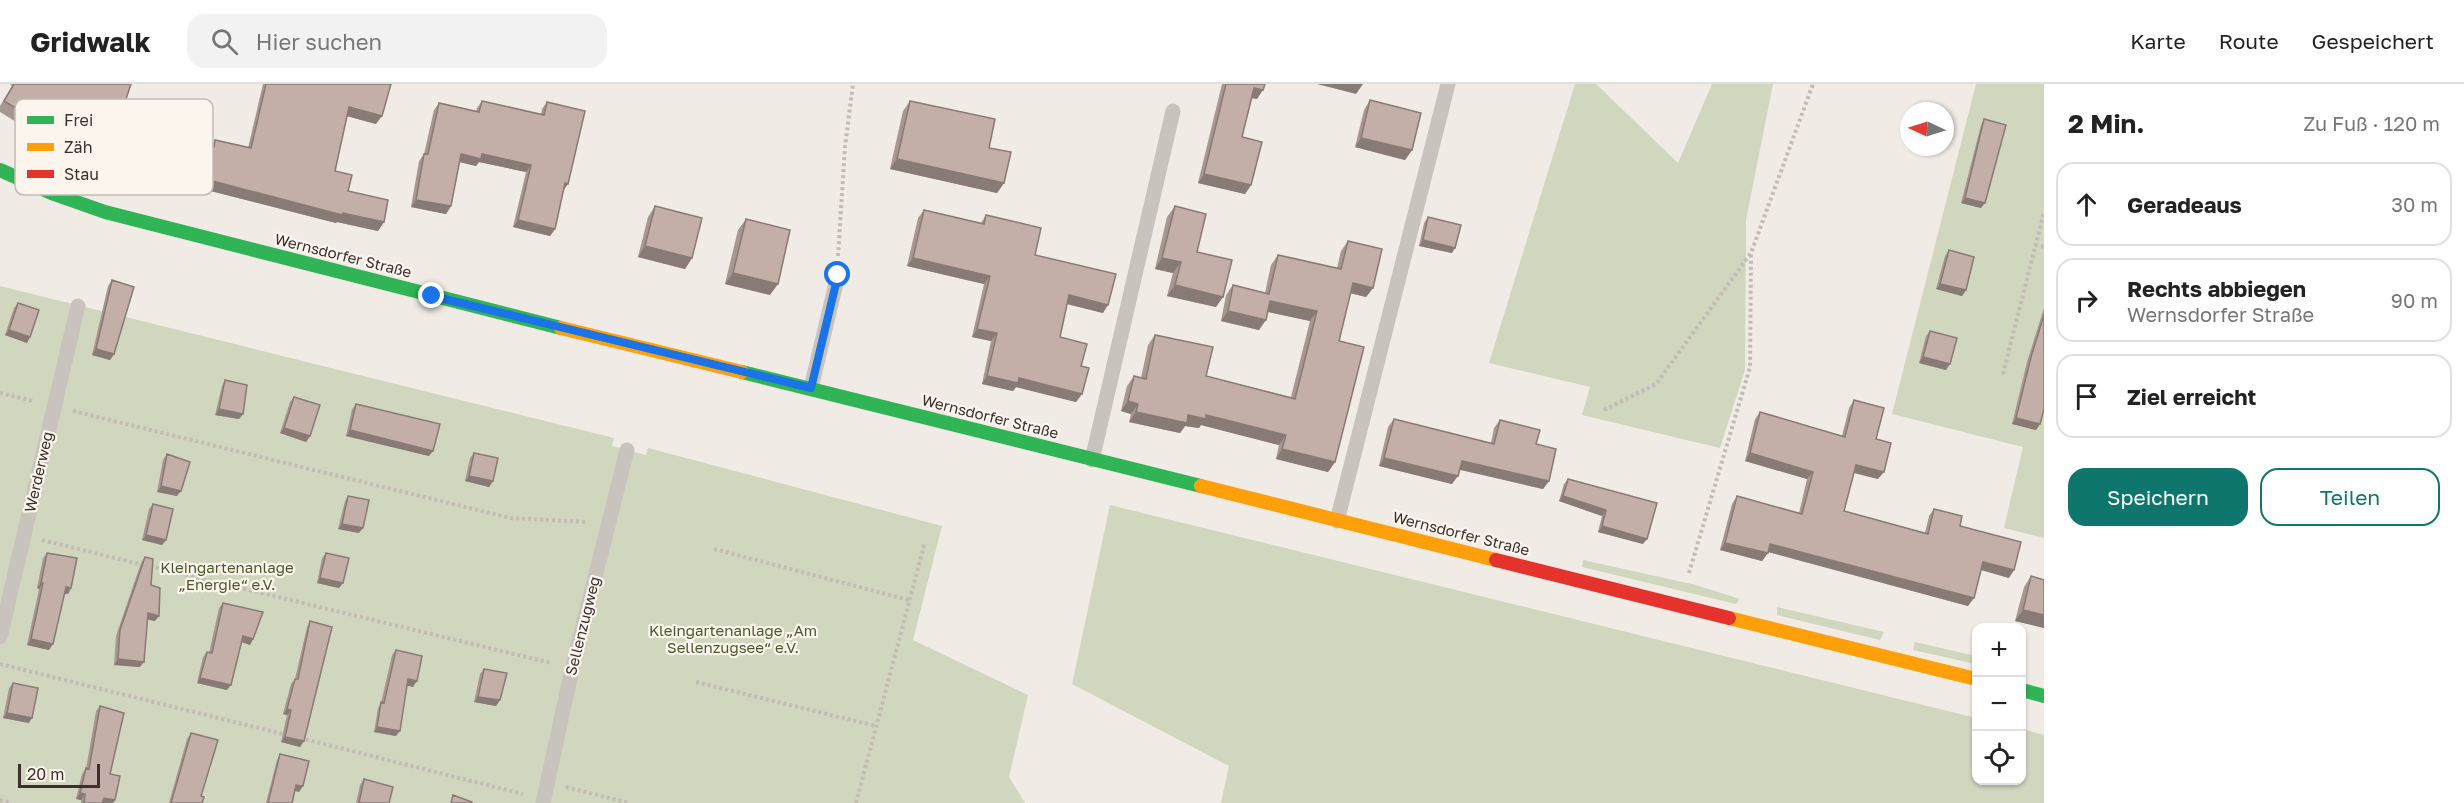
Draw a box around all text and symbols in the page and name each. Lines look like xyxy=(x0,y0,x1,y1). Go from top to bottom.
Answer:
search box xyxy=(187,14,607,68)
text: Gridwalk xyxy=(30,25,151,58)
icon: search xyxy=(208,25,241,58)
text: Hier suchen xyxy=(256,28,382,55)
text: Karte xyxy=(2130,28,2186,54)
text: Route xyxy=(2219,28,2279,54)
text: Gespeichert xyxy=(2312,28,2434,54)
legend xyxy=(15,99,213,195)
north arrow xyxy=(1900,102,1954,156)
text: 2 Min. xyxy=(2068,108,2145,139)
text: Frei xyxy=(64,110,93,130)
text: Zu Fuß · 120 m xyxy=(2303,111,2440,135)
text: Zäh xyxy=(64,137,92,157)
text: Stau xyxy=(64,164,99,184)
icon: ahead xyxy=(2070,188,2103,221)
text: Geradeaus xyxy=(2127,191,2242,218)
text: 30 m xyxy=(2391,192,2438,216)
street label: Wernsdorfer Straße xyxy=(273,229,414,281)
route start xyxy=(824,261,850,287)
text: Rechts abbiegen xyxy=(2127,275,2306,302)
route end xyxy=(418,282,444,308)
icon: right xyxy=(2070,284,2103,317)
text: 90 m xyxy=(2391,288,2438,312)
text: Wernsdorfer Straße xyxy=(2127,302,2314,326)
icon: arrive xyxy=(2070,380,2103,413)
text: Ziel erreicht xyxy=(2127,383,2256,410)
street label: Wernsdorfer Straße xyxy=(920,390,1061,442)
street label: Werderweg xyxy=(20,430,56,514)
button: Speichern xyxy=(2068,468,2248,526)
button: Teilen xyxy=(2260,468,2440,526)
street label: Wernsdorfer Straße xyxy=(1391,507,1532,559)
park label: Kleingartenanlage „Energie“ e.V. xyxy=(160,558,294,593)
street label: Sellenzugweg xyxy=(561,574,603,677)
park label: Kleingartenanlage „Am Sellenzugsee“ e.V. xyxy=(649,621,817,656)
map controls xyxy=(1972,623,2026,785)
button: + xyxy=(1972,623,2026,677)
button: − xyxy=(1972,677,2026,731)
button: locate xyxy=(1972,731,2026,785)
scale bar xyxy=(18,761,100,788)
text: 20 m xyxy=(27,764,64,784)

